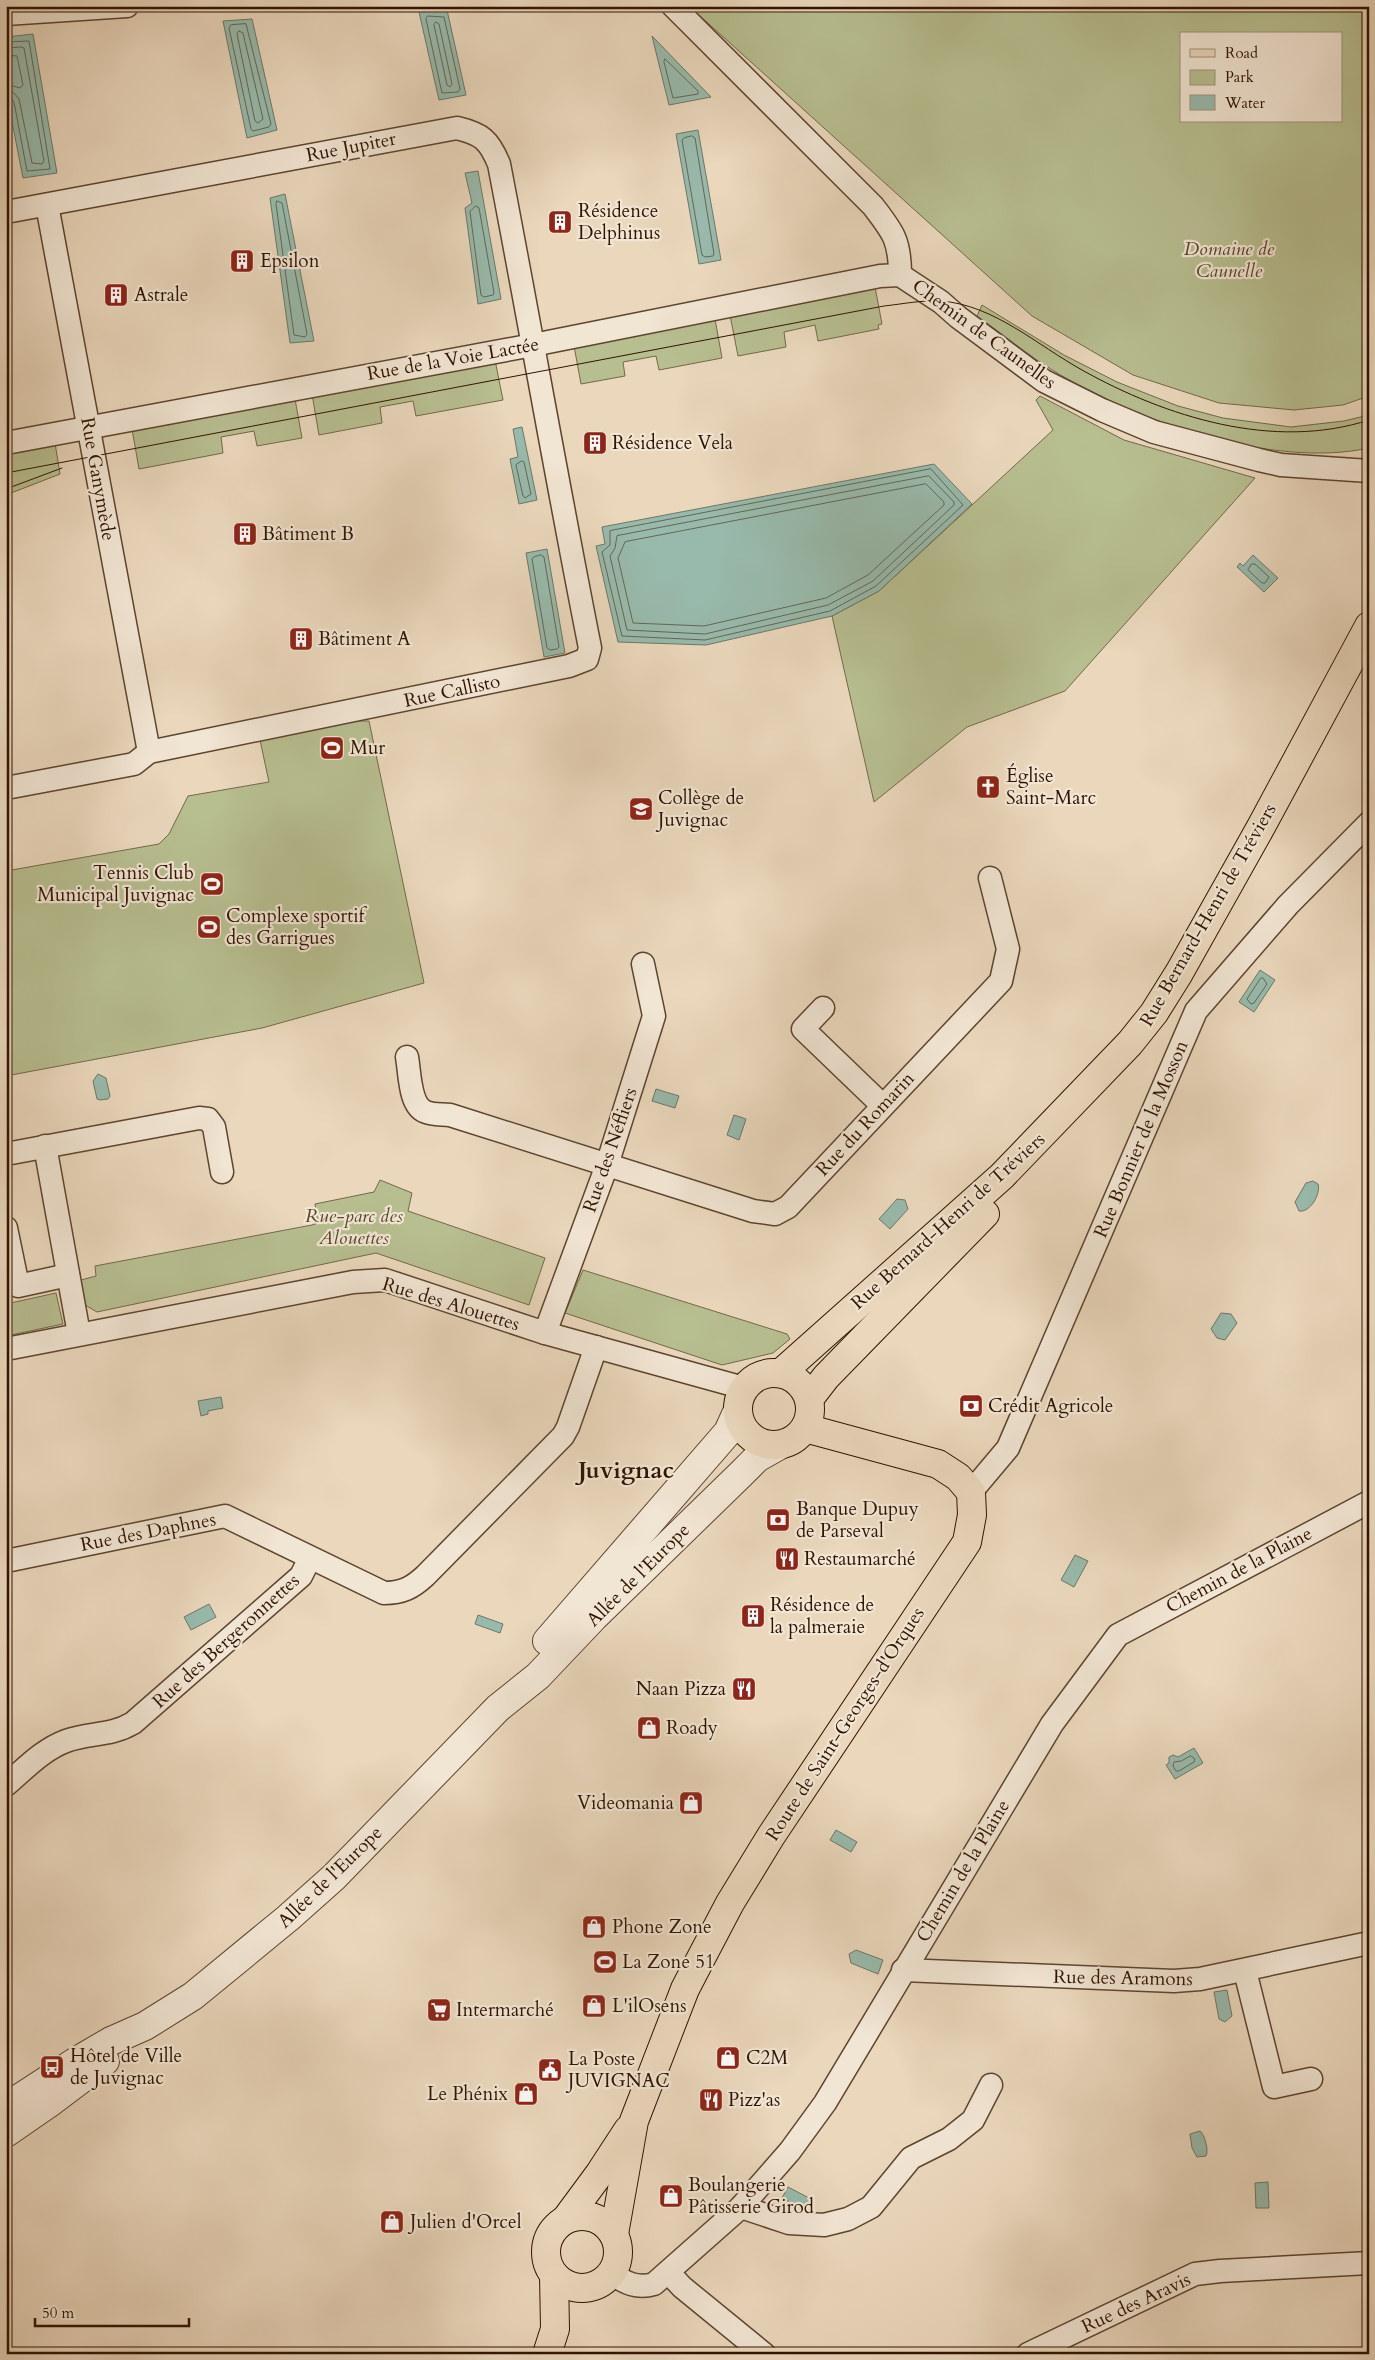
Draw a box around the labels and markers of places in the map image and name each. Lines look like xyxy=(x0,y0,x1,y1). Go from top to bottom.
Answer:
place label: Résidence Delphinus xyxy=(578,198,660,246)
building icon: Résidence Delphinus xyxy=(547,209,573,235)
building icon: Epsilon xyxy=(229,248,255,274)
place label: Epsilon xyxy=(260,248,320,274)
building icon: Astrale xyxy=(103,282,129,308)
place label: Astrale xyxy=(134,282,188,308)
building icon: Résidence Vela xyxy=(582,430,608,456)
place label: Résidence Vela xyxy=(612,430,733,456)
building icon: Bâtiment B xyxy=(232,521,258,547)
place label: Bâtiment B xyxy=(262,521,354,547)
building icon: Bâtiment A xyxy=(288,626,314,652)
place label: Bâtiment A xyxy=(318,626,411,652)
sports icon: Mur xyxy=(319,735,345,761)
place label: Mur xyxy=(350,735,385,761)
place label: Église Saint-Marc xyxy=(1006,763,1096,811)
church icon: Église Saint-Marc xyxy=(975,774,1001,800)
place label: Collège de Juvignac xyxy=(655,785,744,833)
school or university icon: Collège de Juvignac xyxy=(628,796,654,822)
place label: Tennis Club Municipal Juvignac xyxy=(37,860,194,908)
sports icon: Tennis Club Municipal Juvignac xyxy=(199,871,225,897)
place label: Complexe sportif des Garrigues xyxy=(226,903,368,951)
sports icon: Complexe sportif des Garrigues xyxy=(196,914,222,940)
bank icon: Crédit Agricole xyxy=(958,1393,984,1419)
place label: Crédit Agricole xyxy=(988,1393,1114,1419)
place label: Banque Dupuy de Parseval xyxy=(796,1496,919,1544)
bank icon: Banque Dupuy de Parseval xyxy=(765,1507,791,1533)
restaurant icon: Restaumarché xyxy=(774,1546,800,1572)
place label: Restaumarché xyxy=(804,1546,916,1572)
place label: Résidence de la palmeraie xyxy=(770,1592,874,1640)
building icon: Résidence de la palmeraie xyxy=(740,1603,766,1629)
place label: Naan Pizza xyxy=(636,1676,726,1702)
restaurant icon: Naan Pizza xyxy=(731,1676,757,1702)
shop icon: Roady xyxy=(636,1715,662,1741)
place label: Roady xyxy=(666,1715,718,1741)
place label: Videomania xyxy=(577,1790,674,1816)
shop icon: Videomania xyxy=(678,1790,704,1816)
shop icon: Phone Zone xyxy=(581,1914,607,1940)
place label: Phone Zone xyxy=(612,1914,712,1940)
sports icon: La Zone 51 xyxy=(592,1949,618,1975)
place label: La Zone 51 xyxy=(622,1949,715,1975)
shop icon: L'ilOsens xyxy=(581,1993,607,2019)
place label: L'ilOsens xyxy=(612,1993,687,2019)
supermarket icon: Intermarché xyxy=(426,1997,452,2023)
place label: Intermarché xyxy=(456,1997,554,2023)
place label: Hôtel de Ville de Juvignac xyxy=(70,2043,182,2091)
shop icon: C2M xyxy=(715,2045,741,2071)
place label: C2M xyxy=(746,2045,788,2071)
place label: La Poste JUVIGNAC xyxy=(565,2046,670,2094)
bus stop icon: Hôtel de Ville de Juvignac xyxy=(39,2054,65,2080)
public building icon: La Poste JUVIGNAC xyxy=(537,2057,563,2083)
place label: Le Phénix xyxy=(427,2081,509,2107)
shop icon: Le Phénix xyxy=(513,2081,539,2107)
restaurant icon: Pizz'as xyxy=(698,2087,724,2113)
place label: Pizz'as xyxy=(728,2087,780,2113)
place label: Boulangerie Pâtisserie Girod xyxy=(688,2172,814,2220)
shop icon: Boulangerie Pâtisserie Girod xyxy=(658,2183,684,2209)
shop icon: Julien d'Orcel xyxy=(379,2209,405,2235)
place label: Julien d'Orcel xyxy=(407,2209,522,2235)

